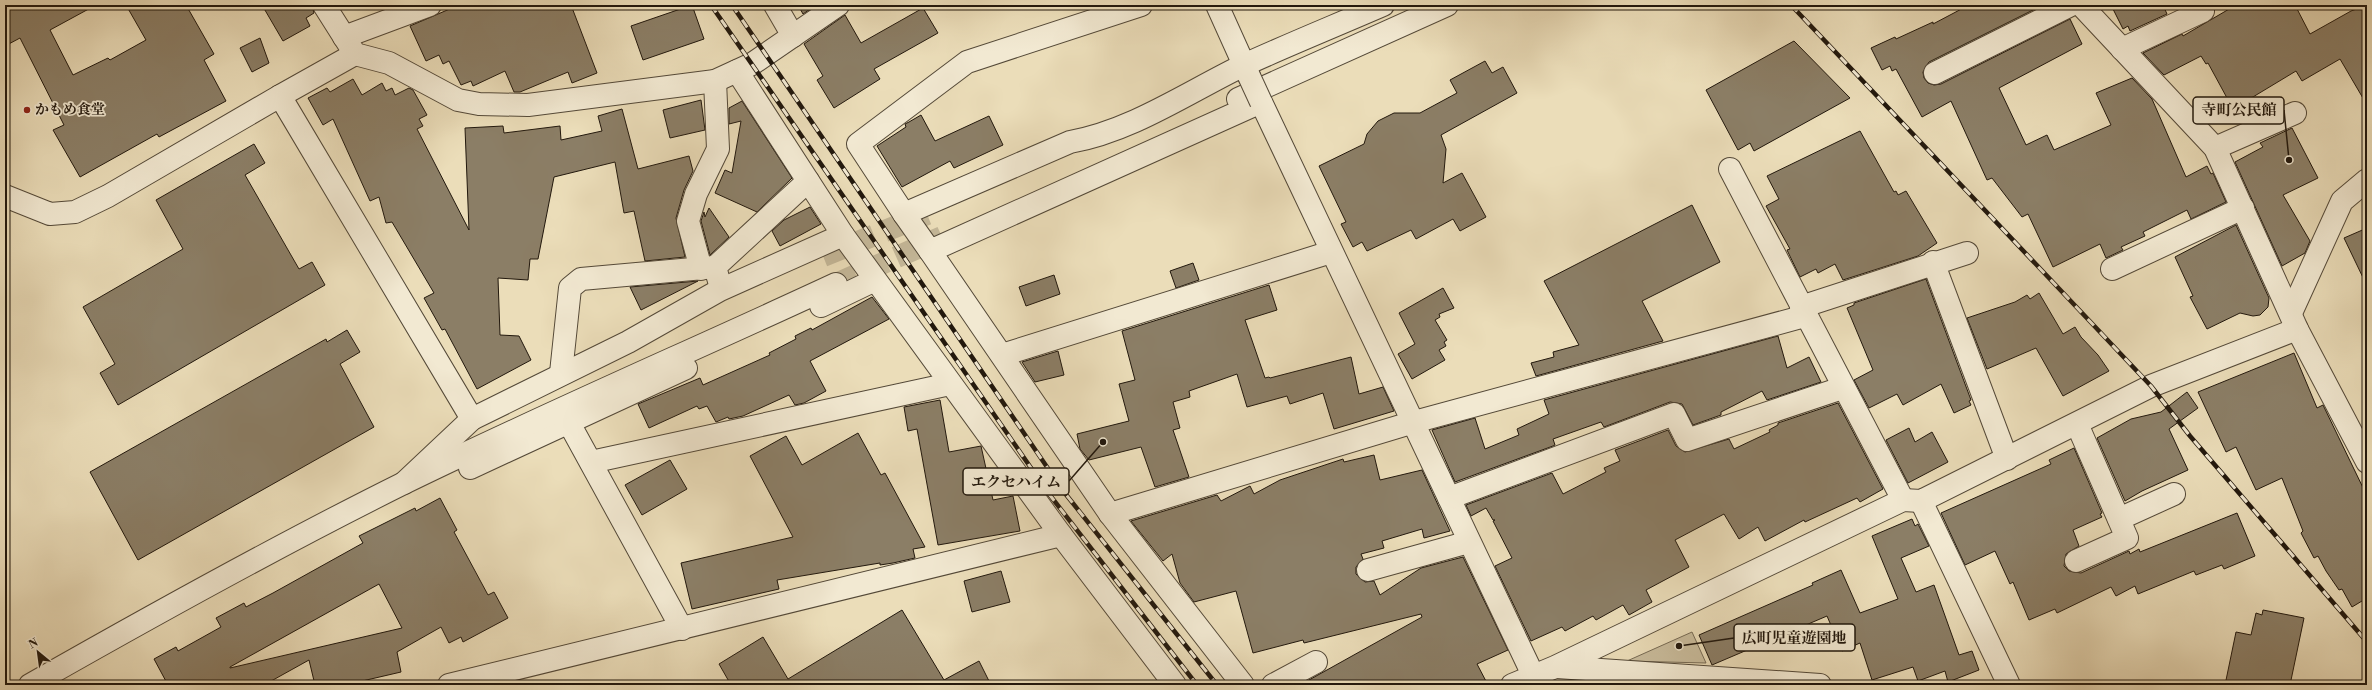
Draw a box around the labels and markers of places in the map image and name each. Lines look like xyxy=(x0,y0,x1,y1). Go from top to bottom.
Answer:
callout: 寺町公民館 xyxy=(2193,97,2284,124)
place label: かもめ食堂 xyxy=(35,101,105,119)
marker: かもめ食堂 xyxy=(22,105,32,115)
callout: エクセハイム xyxy=(963,468,1069,495)
callout: 広町児童遊園地 xyxy=(1734,624,1855,651)

